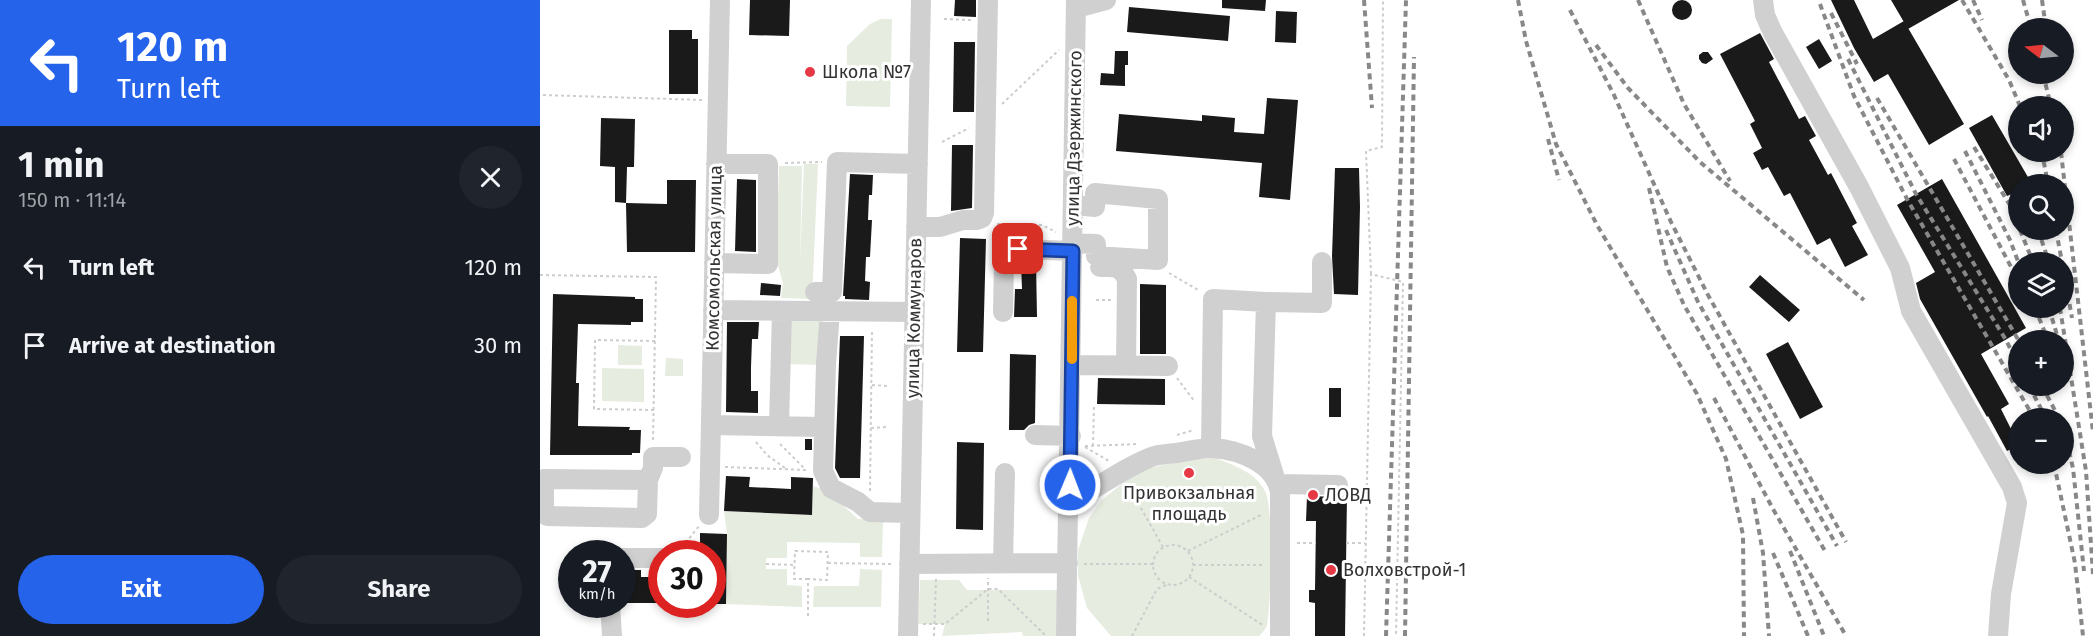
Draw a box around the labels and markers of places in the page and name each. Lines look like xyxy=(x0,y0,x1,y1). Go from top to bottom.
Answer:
place label: Школа №7 xyxy=(822,61,911,83)
marker: Школа №7 xyxy=(803,65,817,79)
pin xyxy=(992,223,1043,274)
marker: Привокзальная площадь xyxy=(1182,466,1196,480)
place label: Привокзальная площадь xyxy=(1123,482,1255,525)
place label: ЛОВД xyxy=(1325,484,1371,506)
marker: ЛОВД xyxy=(1306,488,1320,502)
place label: Волховстрой-1 xyxy=(1343,559,1466,581)
marker: Волховстрой-1 xyxy=(1324,563,1338,577)

